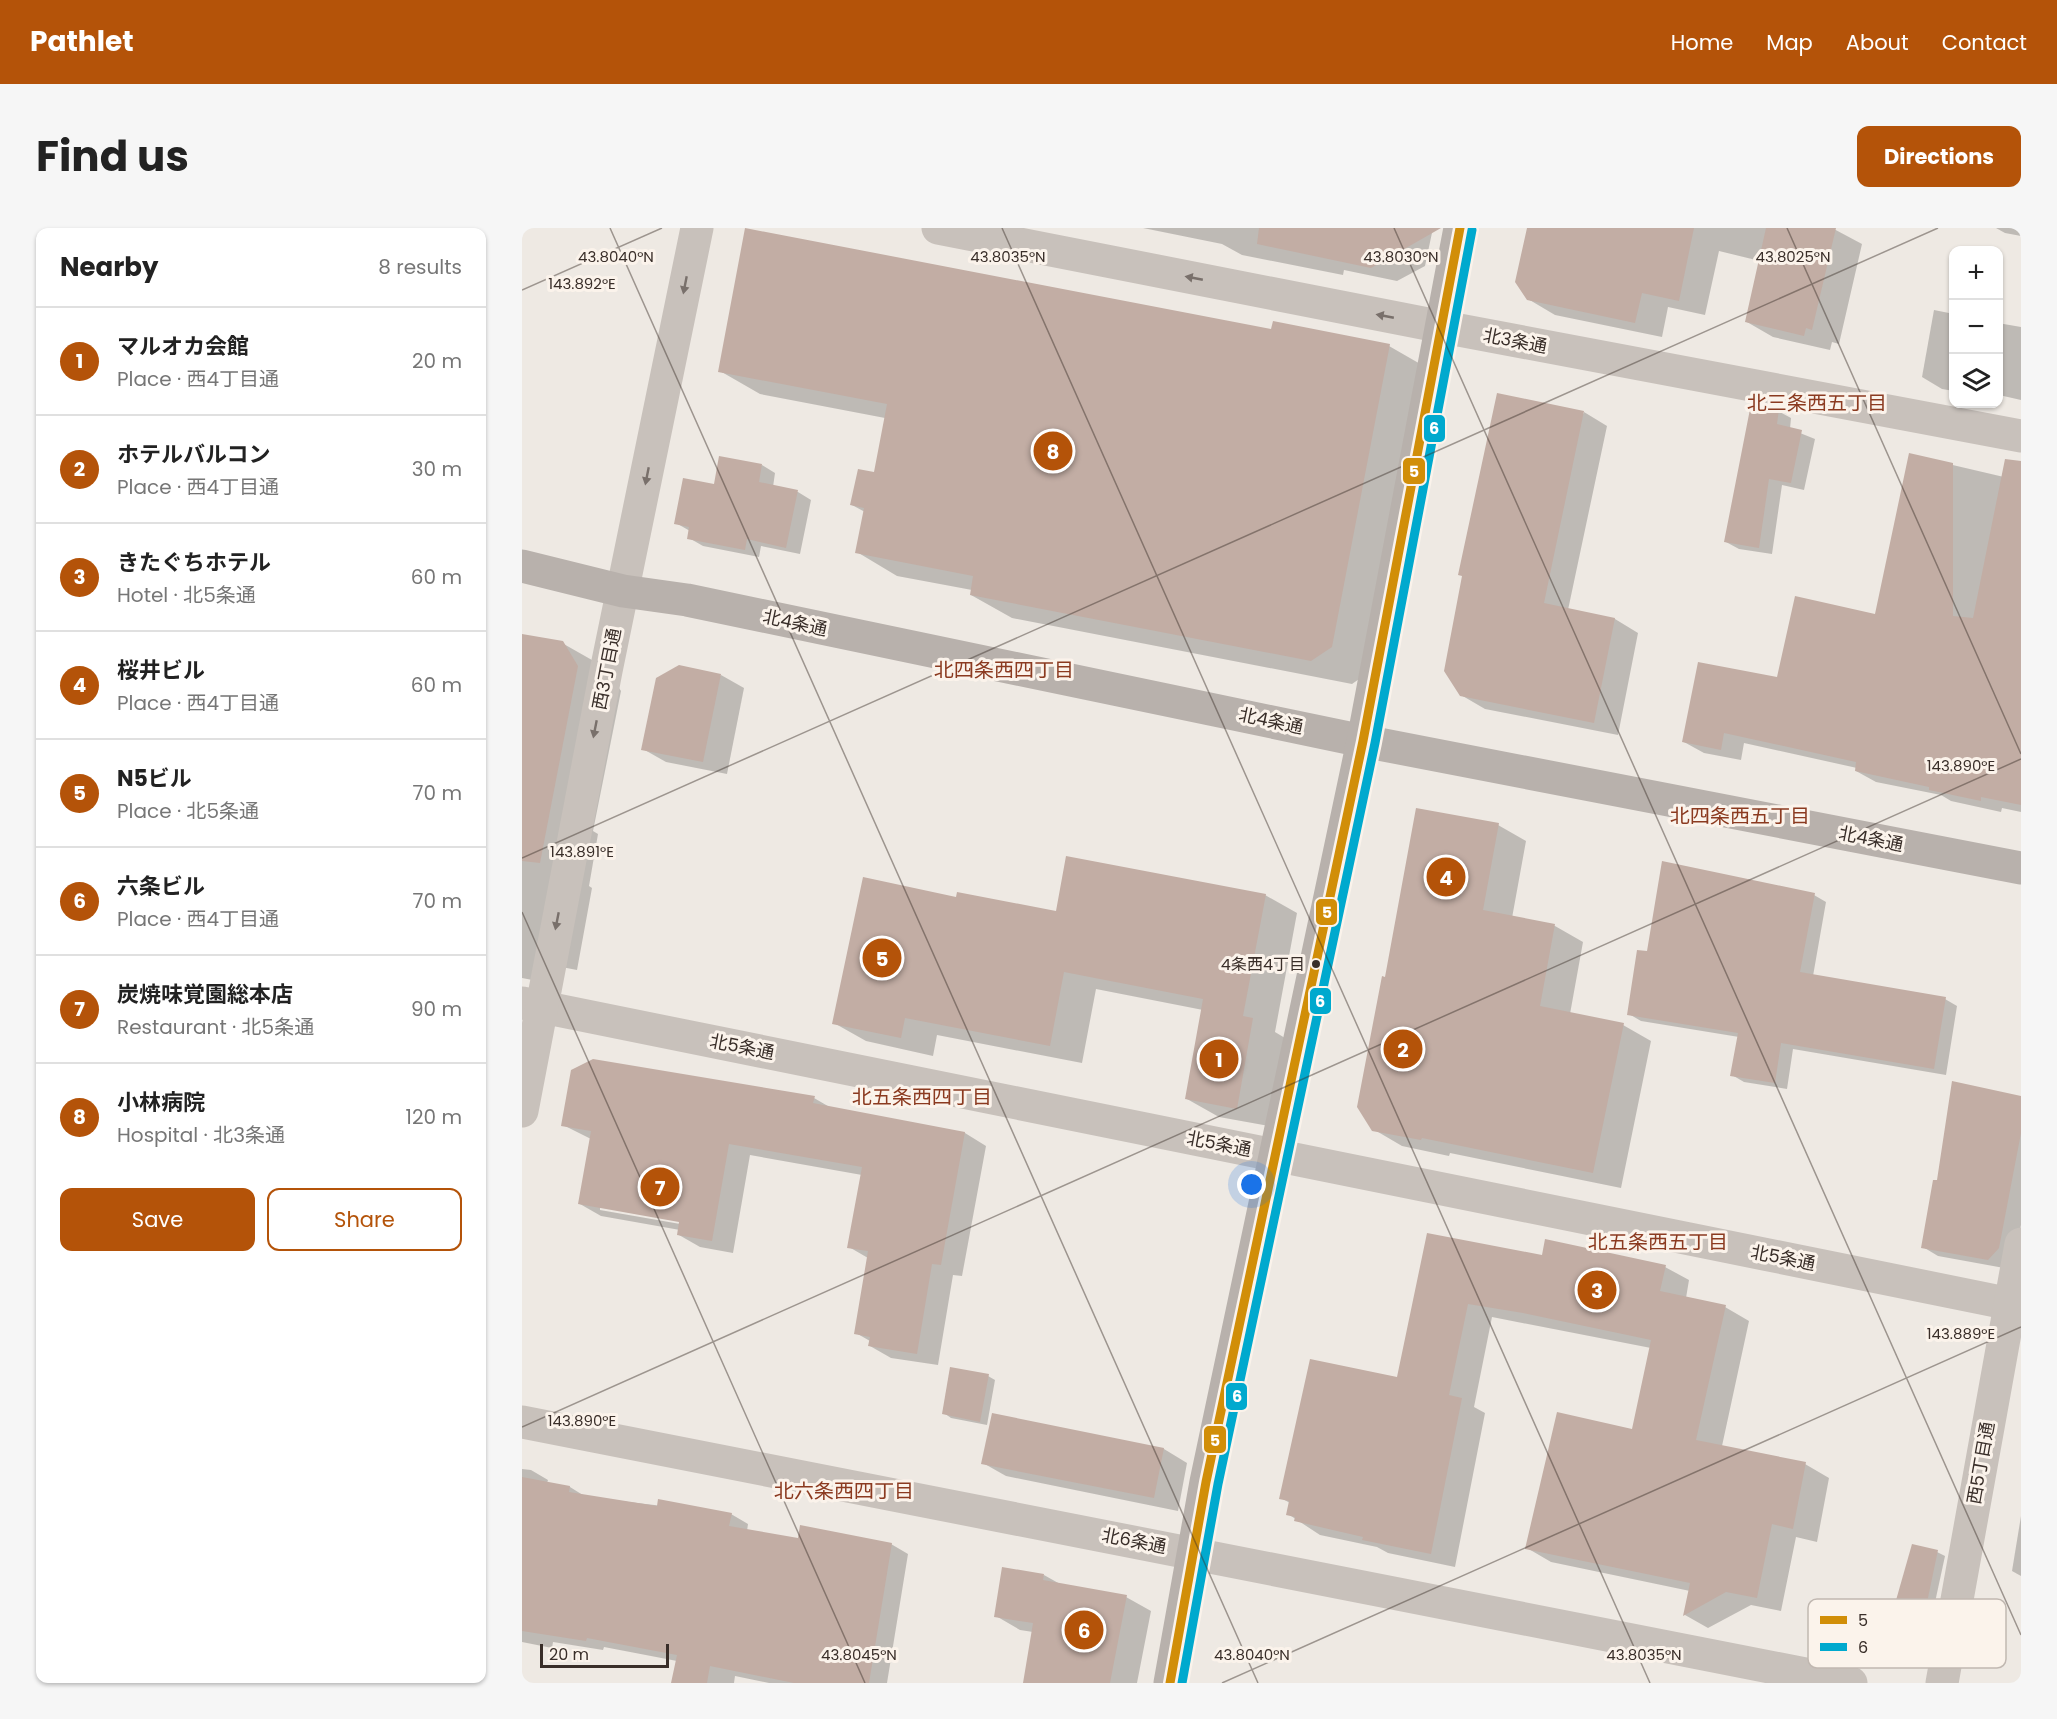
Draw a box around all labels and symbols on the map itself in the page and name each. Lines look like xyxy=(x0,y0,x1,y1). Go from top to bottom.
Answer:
text: 43.8040°N xyxy=(578,246,654,267)
text: 43.8035°N xyxy=(970,246,1046,267)
text: 43.8030°N xyxy=(1363,246,1439,267)
text: 43.8025°N xyxy=(1755,246,1831,267)
text: 143.892°E xyxy=(548,273,616,294)
one-way arrow xyxy=(1184,273,1203,282)
one-way arrow xyxy=(680,276,689,295)
one-way arrow xyxy=(1376,311,1395,320)
street label: 北3条通 xyxy=(1481,322,1549,359)
district label: 北三条西五丁目 xyxy=(1747,389,1887,417)
line badge: 6 xyxy=(1423,414,1446,443)
text: 6 xyxy=(1429,417,1439,440)
pin: 8 xyxy=(1034,428,1072,474)
line badge: 5 xyxy=(1402,457,1426,485)
text: 5 xyxy=(1409,460,1419,483)
one-way arrow xyxy=(642,467,651,486)
street label: 北4条通 xyxy=(761,603,830,642)
street label: 西3丁目通 xyxy=(586,626,627,712)
district label: 北四条西四丁目 xyxy=(934,656,1074,684)
street label: 北4条通 xyxy=(1237,701,1306,740)
one-way arrow xyxy=(590,720,599,739)
text: 143.890°E xyxy=(1927,755,1995,776)
district label: 北四条西五丁目 xyxy=(1670,802,1810,830)
street label: 北4条通 xyxy=(1837,820,1906,857)
text: 143.891°E xyxy=(550,841,614,862)
pin: 4 xyxy=(1426,854,1466,900)
line badge: 5 xyxy=(1315,898,1338,926)
text: 5 xyxy=(1322,901,1332,924)
one-way arrow xyxy=(552,911,561,930)
pin: 5 xyxy=(862,936,902,980)
place label: 4条西4丁目 xyxy=(1221,953,1305,976)
marker: 4条西4丁目 xyxy=(1310,958,1322,970)
line badge: 6 xyxy=(1309,987,1332,1015)
text: 6 xyxy=(1315,990,1325,1013)
pin: 2 xyxy=(1384,1026,1422,1072)
street label: 北5条通 xyxy=(708,1028,777,1065)
pin: 1 xyxy=(1200,1036,1238,1082)
district label: 北五条西四丁目 xyxy=(852,1083,992,1111)
street label: 北5条通 xyxy=(1185,1125,1254,1162)
pin: 7 xyxy=(640,1164,680,1210)
your location xyxy=(1237,1170,1266,1199)
district label: 北五条西五丁目 xyxy=(1588,1228,1728,1256)
street label: 北5条通 xyxy=(1749,1239,1818,1276)
pin: 3 xyxy=(1578,1268,1616,1312)
text: 143.889°E xyxy=(1927,1323,1995,1344)
line badge: 6 xyxy=(1225,1382,1248,1411)
text: 6 xyxy=(1232,1385,1242,1408)
text: 143.890°E xyxy=(548,1410,616,1431)
street label: 西5丁目通 xyxy=(1961,1420,2000,1506)
line badge: 5 xyxy=(1203,1425,1227,1454)
text: 5 xyxy=(1210,1429,1220,1452)
district label: 北六条西四丁目 xyxy=(774,1477,914,1505)
street label: 北6条通 xyxy=(1100,1522,1169,1559)
legend xyxy=(1808,1599,2006,1668)
pin: 6 xyxy=(1064,1608,1104,1652)
text: 5 xyxy=(1858,1609,1868,1632)
text: 6 xyxy=(1858,1636,1868,1659)
scale bar xyxy=(540,1641,669,1668)
text: 43.8045°N xyxy=(821,1644,897,1665)
text: 43.8040°N xyxy=(1214,1644,1290,1665)
text: 43.8035°N xyxy=(1606,1644,1682,1665)

